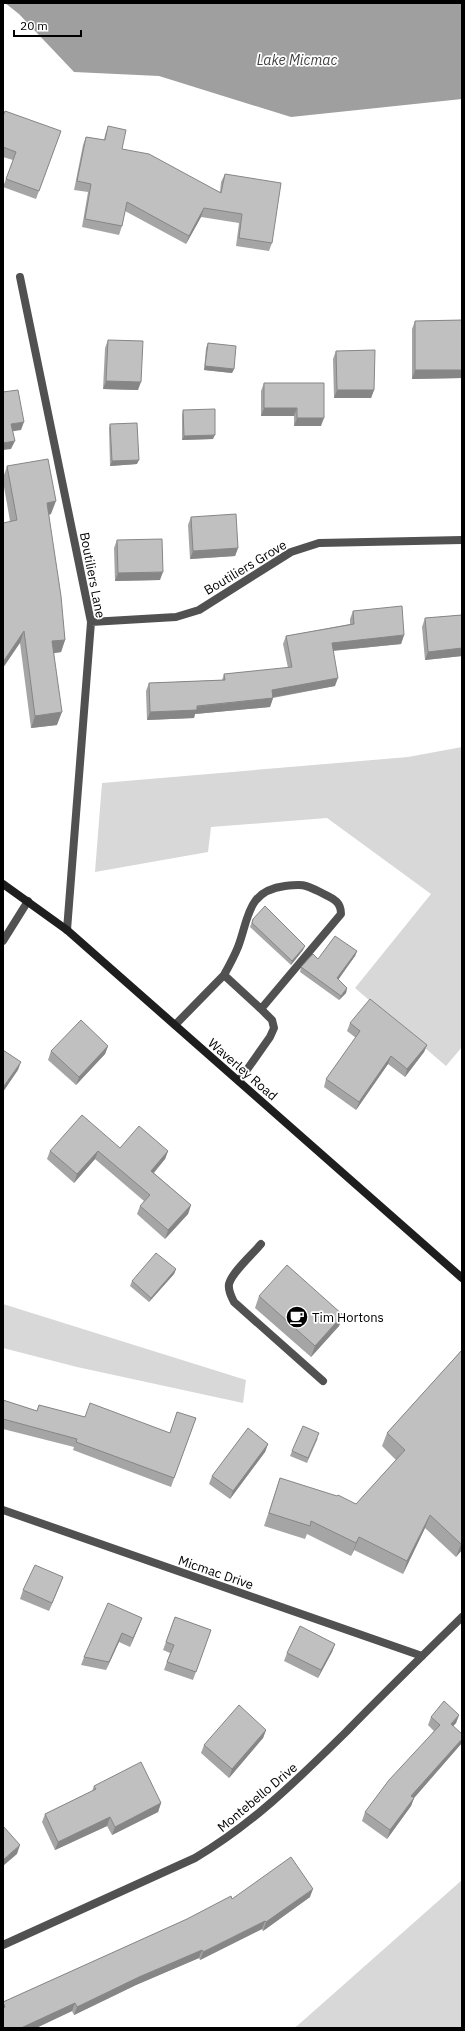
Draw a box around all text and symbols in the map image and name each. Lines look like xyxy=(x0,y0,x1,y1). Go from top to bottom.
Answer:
scale bar xyxy=(14,12,81,38)
text: 20 m xyxy=(20,18,48,33)
water label: Lake Micmac xyxy=(257,51,337,69)
street label: Boutiliers Lane xyxy=(76,531,109,619)
street label: Boutiliers Grove xyxy=(201,536,290,599)
street label: Waverley Road xyxy=(204,1035,281,1104)
cafe icon: Tim Hortons xyxy=(284,1304,310,1330)
place label: Tim Hortons xyxy=(312,1309,384,1326)
street label: Micmac Drive xyxy=(176,1552,256,1593)
street label: Montebello Drive xyxy=(214,1759,301,1836)

